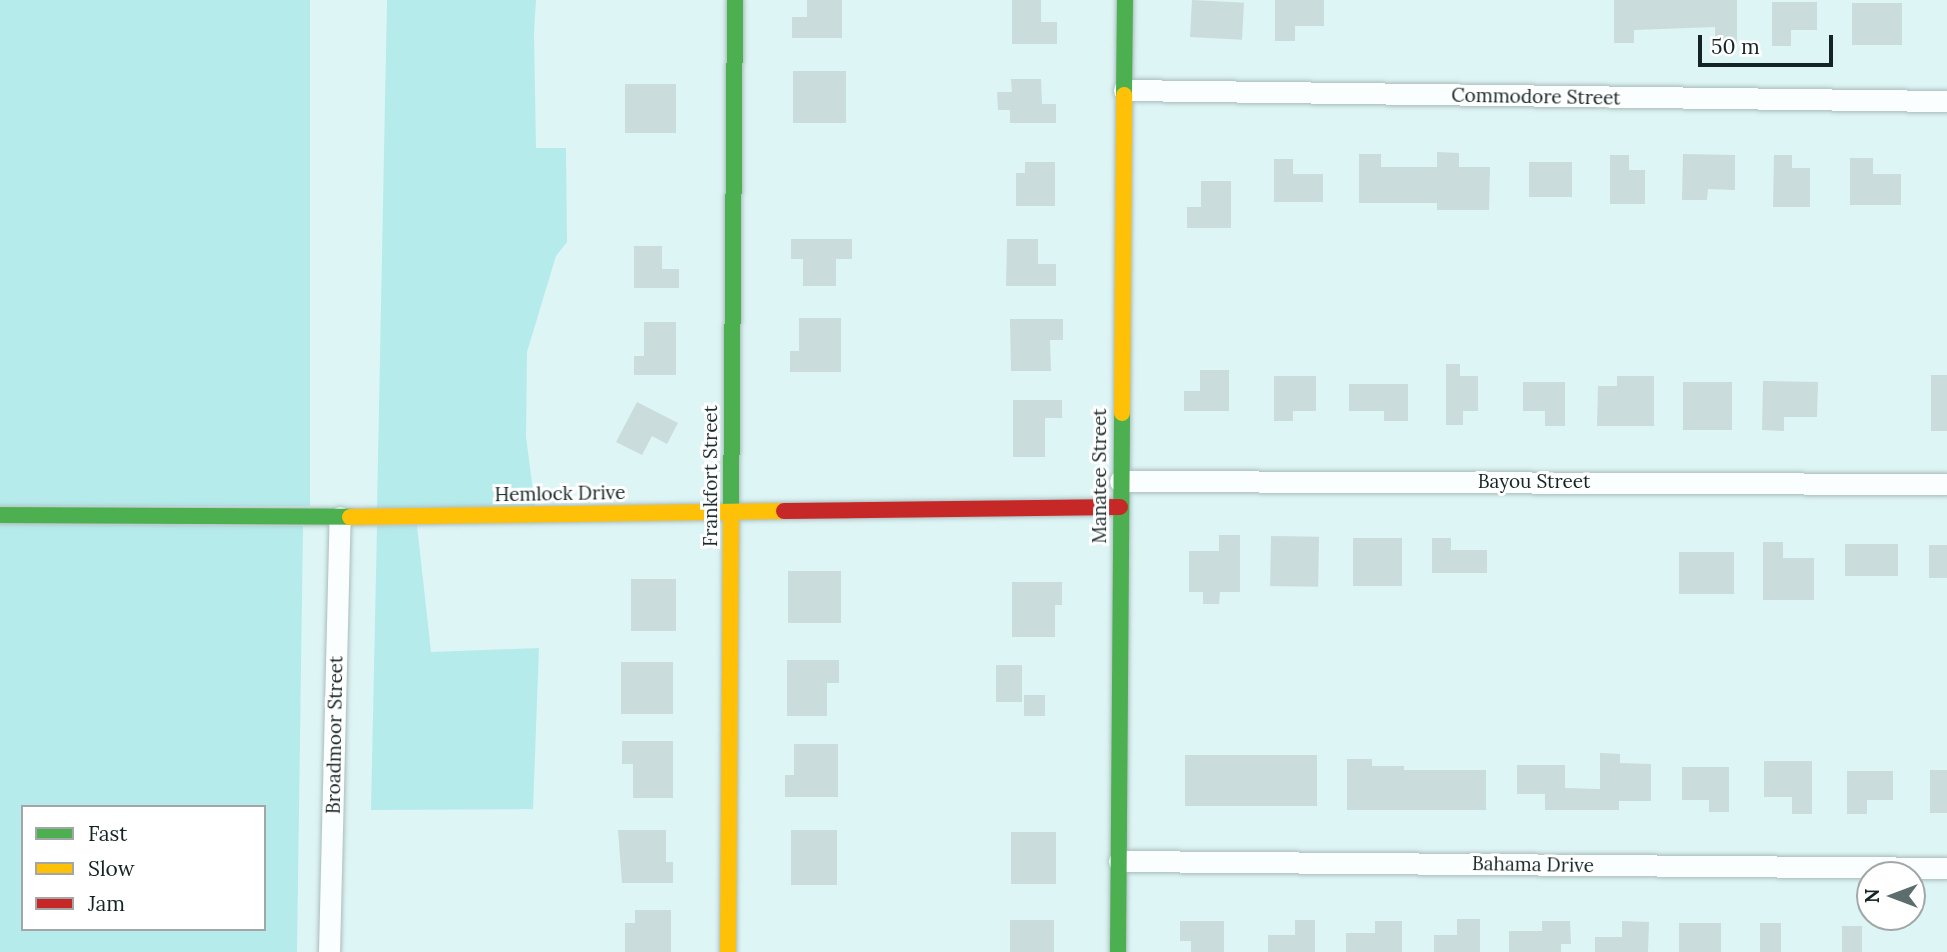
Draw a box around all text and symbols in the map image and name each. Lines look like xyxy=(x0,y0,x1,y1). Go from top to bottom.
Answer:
scale bar xyxy=(1702,21,1837,65)
text: 50 m xyxy=(1711,33,1760,60)
street label: Commodore Street xyxy=(1451,84,1621,110)
street label: Frankfort Street xyxy=(700,405,722,547)
street label: Manatee Street xyxy=(1089,408,1111,544)
street label: Bayou Street xyxy=(1478,471,1590,493)
street label: Hemlock Drive xyxy=(494,481,626,507)
street label: Broadmoor Street xyxy=(322,656,348,814)
legend xyxy=(21,805,266,931)
text: Fast xyxy=(88,820,127,847)
street label: Bahama Drive xyxy=(1472,853,1594,877)
text: Slow xyxy=(88,855,135,882)
north arrow xyxy=(1856,861,1926,931)
text: N xyxy=(1860,889,1884,903)
text: Jam xyxy=(88,890,125,917)

